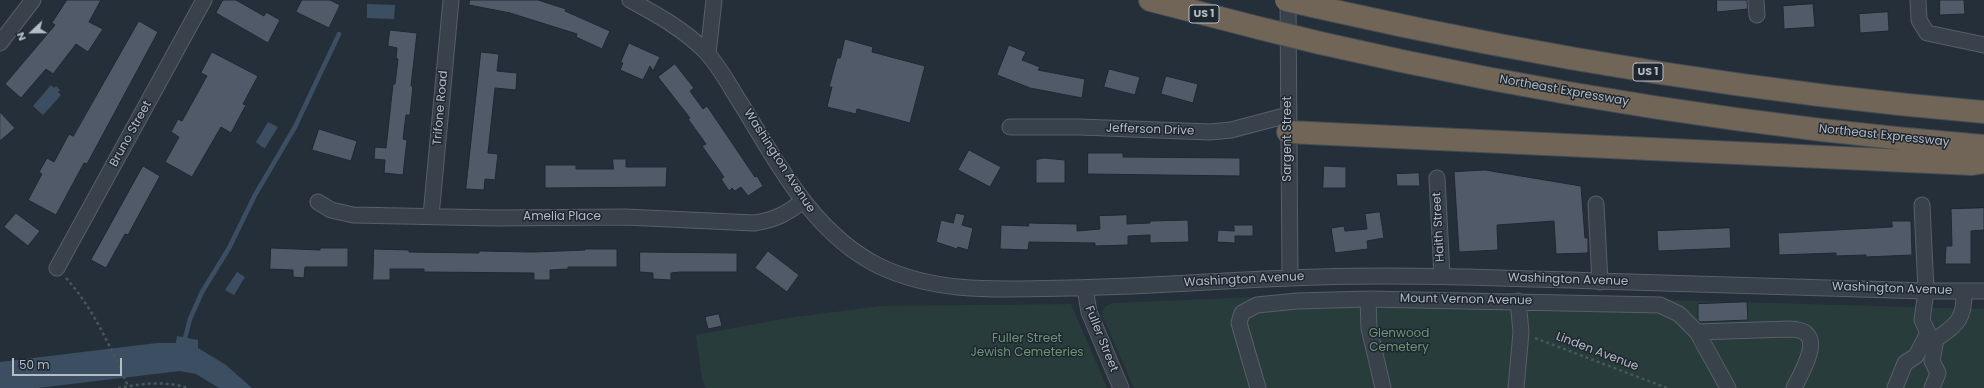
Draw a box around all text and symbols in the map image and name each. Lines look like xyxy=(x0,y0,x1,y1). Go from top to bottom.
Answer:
road number: US 1 xyxy=(1189,5,1219,23)
north arrow xyxy=(12,12,52,52)
text: N xyxy=(12,30,30,43)
road number: US 1 xyxy=(1633,63,1663,81)
street label: Trifone Road xyxy=(431,70,451,146)
street label: Northeast Expressway xyxy=(1498,73,1630,109)
street label: Sargent Street xyxy=(1281,96,1295,182)
street label: Bruno Street xyxy=(107,98,155,170)
street label: Washington Avenue xyxy=(740,107,818,215)
street label: Jefferson Drive xyxy=(1106,121,1194,139)
street label: Northeast Expressway xyxy=(1818,122,1950,150)
street label: Haith Street xyxy=(1430,192,1448,262)
street label: Amelia Place xyxy=(523,210,601,224)
street label: Washington Avenue xyxy=(1183,270,1305,290)
street label: Washington Avenue xyxy=(1508,271,1628,289)
street label: Washington Avenue xyxy=(1832,280,1952,298)
street label: Mount Vernon Avenue xyxy=(1400,292,1532,308)
street label: Fuller Street xyxy=(1081,304,1121,374)
park label: Glenwood Cemetery xyxy=(1369,327,1429,355)
street label: Linden Avenue xyxy=(1554,330,1640,374)
park label: Fuller Street Jewish Cemeteries xyxy=(970,332,1084,360)
scale bar xyxy=(14,350,124,376)
text: 50 m xyxy=(19,356,50,373)

